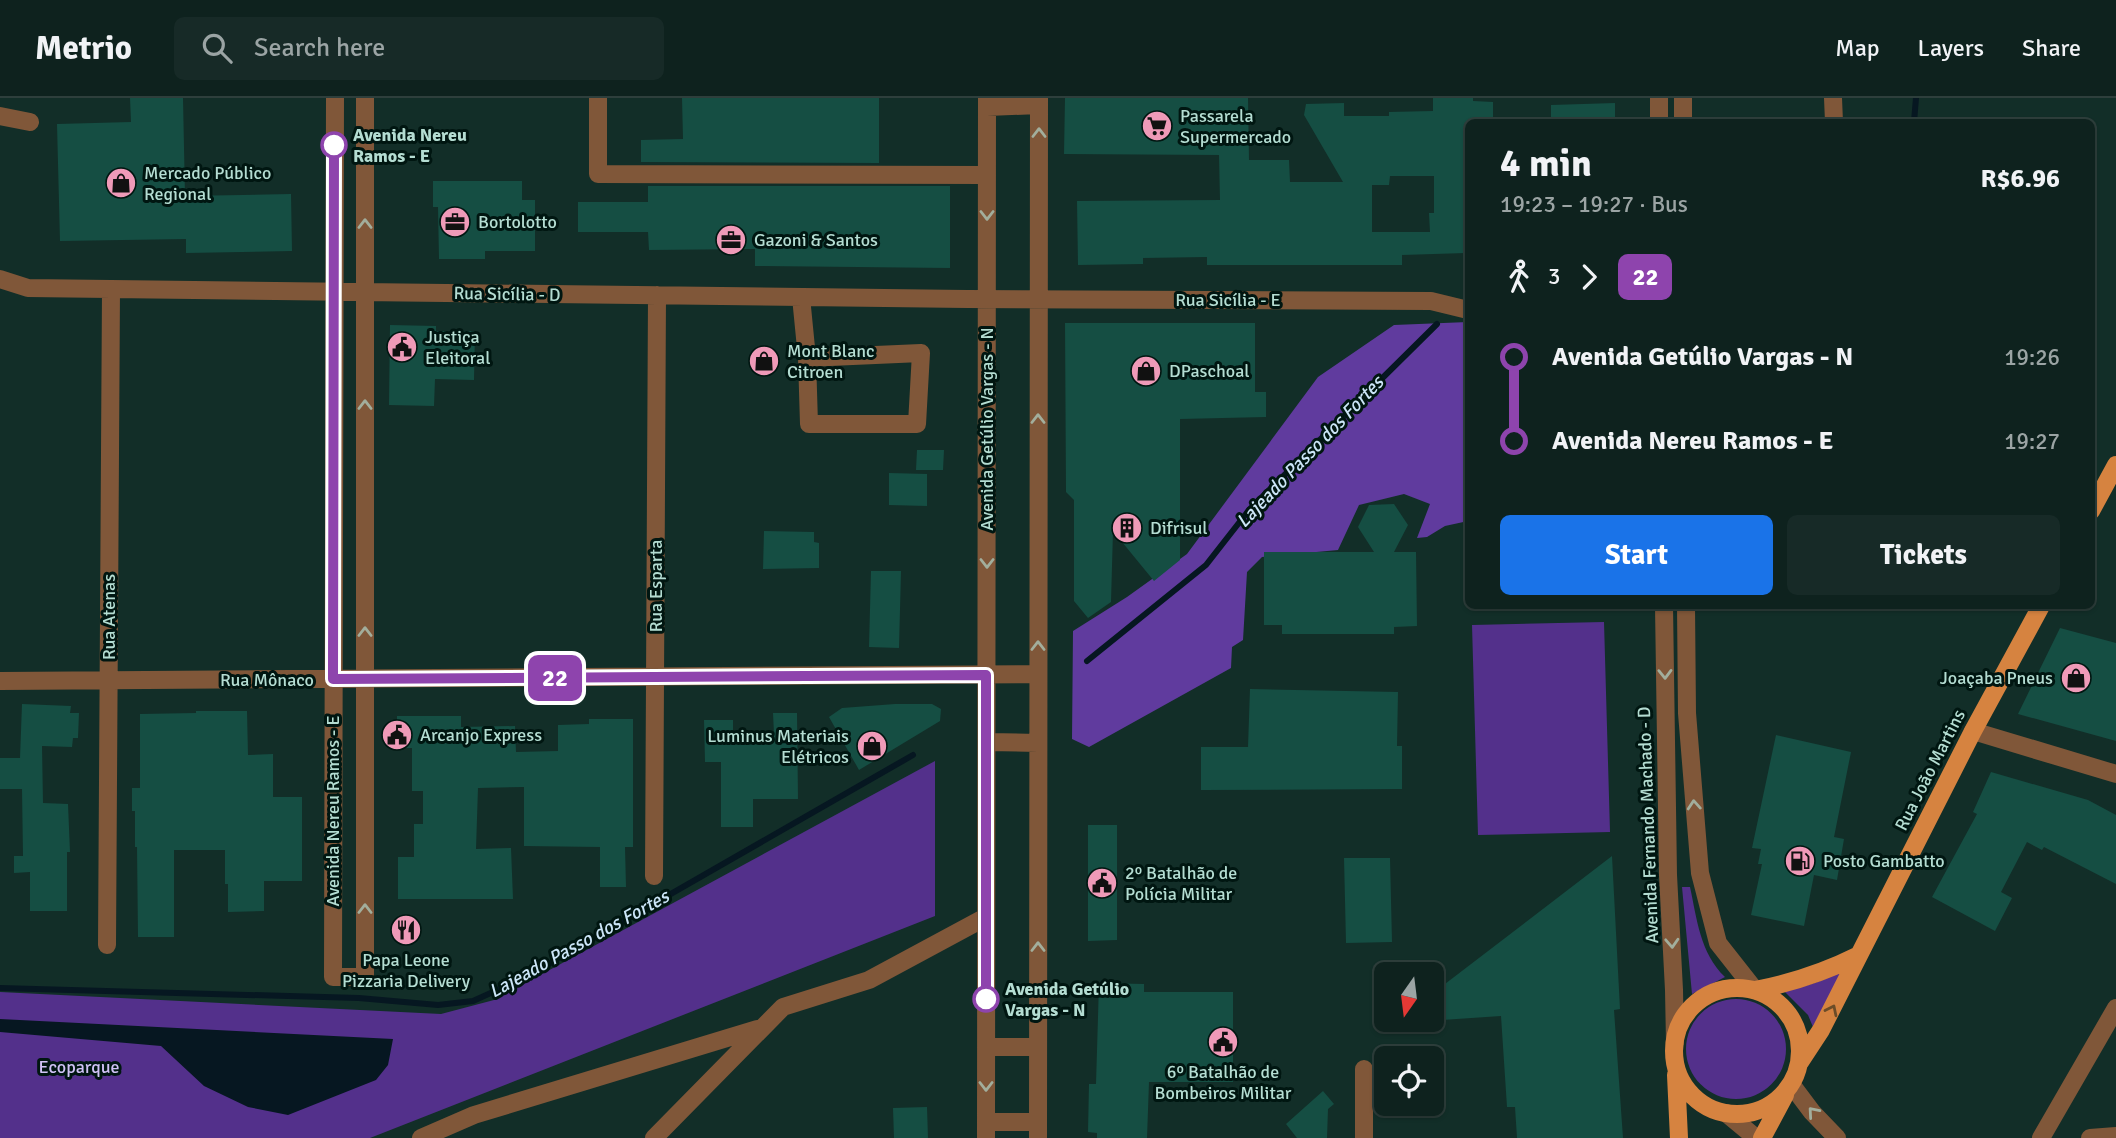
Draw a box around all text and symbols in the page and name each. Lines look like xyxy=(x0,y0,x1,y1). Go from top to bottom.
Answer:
search box xyxy=(174,17,664,80)
text: Metrio xyxy=(35,28,132,69)
icon: search xyxy=(198,29,236,67)
text: Search here xyxy=(254,32,385,64)
text: Map xyxy=(1835,33,1880,63)
text: Layers xyxy=(1918,33,1984,63)
text: Share xyxy=(2022,33,2081,63)
place label: Passarela Supermercado xyxy=(1180,105,1291,148)
supermarket icon: Passarela Supermercado xyxy=(1140,109,1174,143)
place label: Avenida Nereu Ramos - E xyxy=(353,124,467,167)
one-way arrow xyxy=(1031,127,1047,137)
marker: Avenida Nereu Ramos - E xyxy=(321,132,347,158)
text: 4 min xyxy=(1500,140,1592,187)
place label: Mercado Público Regional xyxy=(144,162,271,205)
text: R$6.96 xyxy=(1980,163,2060,195)
shop icon: Mercado Público Regional xyxy=(104,166,138,200)
text: 19:23 – 19:27 · Bus xyxy=(1500,190,1688,219)
office icon: Bortolotto xyxy=(438,205,472,239)
one-way arrow xyxy=(979,210,995,221)
place label: Bortolotto xyxy=(478,211,557,233)
one-way arrow xyxy=(357,218,373,228)
office icon: Gazoni & Santos xyxy=(714,223,748,257)
place label: Gazoni & Santos xyxy=(754,229,878,251)
icon: walk xyxy=(1500,258,1538,296)
icon: forward xyxy=(1570,258,1608,296)
text: 3 xyxy=(1548,262,1560,291)
text: 22 xyxy=(1632,262,1658,292)
street label: Rua Sicília - D xyxy=(453,282,561,306)
street label: Rua Sicília - E xyxy=(1175,289,1281,311)
place label: Justiça Eleitoral xyxy=(425,326,491,369)
street label: Avenida Getúlio Vargas - N xyxy=(976,327,998,531)
public building icon: Justiça Eleitoral xyxy=(385,330,419,364)
place label: Mont Blanc Citroen xyxy=(787,340,875,383)
text: Avenida Getúlio Vargas - N xyxy=(1552,341,1853,373)
text: 19:26 xyxy=(2004,343,2060,372)
shop icon: Mont Blanc Citroen xyxy=(747,344,781,378)
shop icon: DPaschoal xyxy=(1129,354,1163,388)
place label: DPaschoal xyxy=(1169,360,1250,382)
water label: Lajeado Passo dos Fortes xyxy=(1231,370,1390,533)
one-way arrow xyxy=(357,399,373,409)
one-way arrow xyxy=(1030,413,1046,424)
text: Avenida Nereu Ramos - E xyxy=(1552,425,1834,457)
text: 19:27 xyxy=(2004,427,2060,456)
building icon: Difrisul xyxy=(1110,511,1144,545)
button: Start xyxy=(1500,515,1773,595)
button: Tickets xyxy=(1787,515,2060,595)
place label: Difrisul xyxy=(1150,517,1208,539)
street label: Rua Esparta xyxy=(645,540,667,632)
one-way arrow xyxy=(979,559,995,569)
street label: Rua Atenas xyxy=(98,574,120,660)
one-way arrow xyxy=(357,626,373,637)
one-way arrow xyxy=(1030,641,1046,651)
line badge: 22 xyxy=(524,655,586,701)
shop icon: Joaçaba Pneus xyxy=(2059,661,2093,695)
text: 22 xyxy=(542,663,568,693)
place label: Joaçaba Pneus xyxy=(1940,667,2053,689)
street label: Rua Mônaco xyxy=(220,669,314,691)
one-way arrow xyxy=(1657,669,1673,679)
street label: Avenida Fernando Machado - D xyxy=(1633,706,1663,944)
street label: Rua João Martins xyxy=(1890,706,1970,834)
street label: Avenida Nereu Ramos - E xyxy=(322,715,344,907)
public building icon: Arcanjo Express xyxy=(380,718,414,752)
place label: Arcanjo Express xyxy=(420,724,542,746)
place label: Luminus Materiais Elétricos xyxy=(707,725,849,768)
shop icon: Luminus Materiais Elétricos xyxy=(855,729,889,763)
one-way arrow xyxy=(1687,799,1702,810)
fuel station icon: Posto Gambatto xyxy=(1783,844,1817,878)
place label: Posto Gambatto xyxy=(1823,850,1945,872)
place label: 2º Batalhão de Polícia Militar xyxy=(1125,862,1237,905)
public building icon: 2º Batalhão de Polícia Militar xyxy=(1085,866,1119,900)
water label: Lajeado Passo dos Fortes xyxy=(485,884,675,1003)
one-way arrow xyxy=(357,903,373,913)
restaurant icon: Papa Leone Pizzaria Delivery xyxy=(389,913,423,947)
one-way arrow xyxy=(1664,938,1679,949)
one-way arrow xyxy=(1030,942,1046,952)
place label: Papa Leone Pizzaria Delivery xyxy=(342,949,471,992)
north arrow xyxy=(1374,962,1444,1032)
map controls xyxy=(1374,962,1444,1116)
place label: Avenida Getúlio Vargas - N xyxy=(1005,978,1129,1021)
marker: Avenida Getúlio Vargas - N xyxy=(973,986,999,1012)
one-way arrow xyxy=(1823,1005,1837,1017)
public building icon: 6º Batalhão de Bombeiros Militar xyxy=(1206,1025,1240,1059)
button: locate xyxy=(1374,1046,1444,1116)
park label: Ecoparque xyxy=(38,1056,120,1078)
place label: 6º Batalhão de Bombeiros Militar xyxy=(1155,1061,1292,1104)
one-way arrow xyxy=(978,1082,994,1092)
one-way arrow xyxy=(1809,1107,1821,1120)

